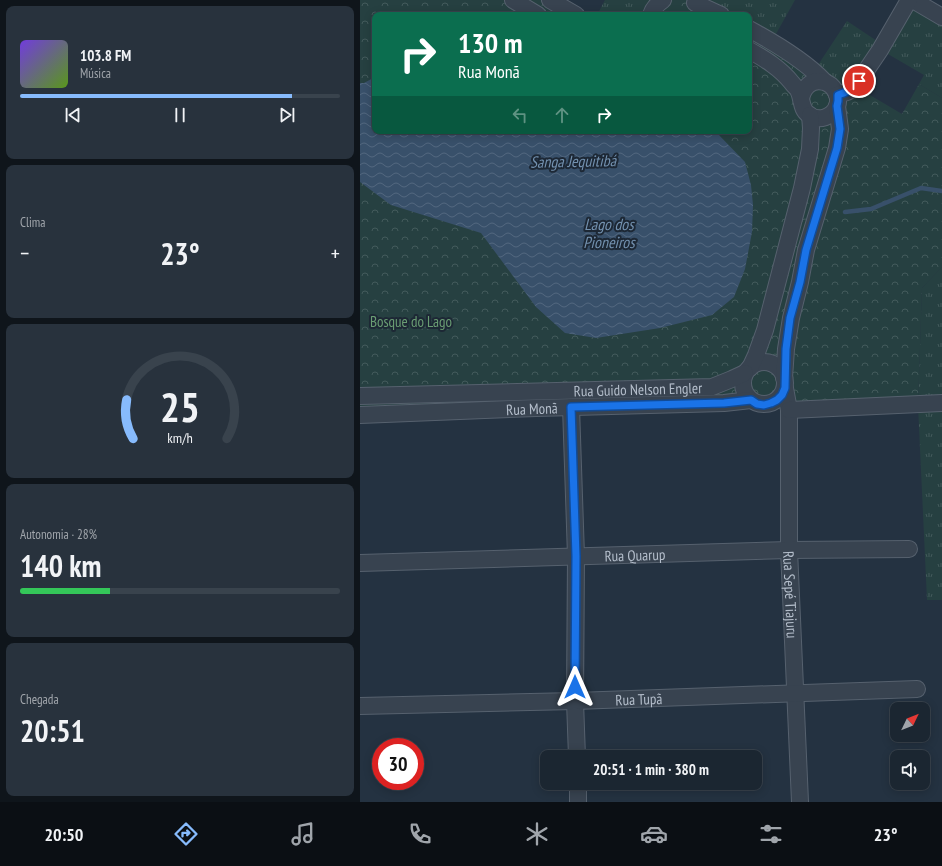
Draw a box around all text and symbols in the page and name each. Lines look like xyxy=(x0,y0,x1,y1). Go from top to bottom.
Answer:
text: 130 m xyxy=(458,24,522,61)
icon: right xyxy=(392,28,444,80)
text: 103.8 FM xyxy=(80,46,131,65)
text: Rua Monã xyxy=(458,60,520,83)
pin xyxy=(842,64,876,98)
text: Música xyxy=(80,65,111,82)
icon: arrive xyxy=(848,70,870,92)
icon: previous xyxy=(62,104,84,126)
icon: pause xyxy=(169,104,191,126)
icon: next xyxy=(276,104,298,126)
icon: left xyxy=(509,104,531,126)
icon: ahead xyxy=(551,104,573,126)
icon: right xyxy=(593,104,615,126)
water label: Sanga Jequitibá xyxy=(530,150,618,172)
text: Clima xyxy=(20,214,45,231)
water label: Lago dos Pioneiros xyxy=(583,214,636,252)
text: 23° xyxy=(160,234,200,273)
text: − xyxy=(20,239,29,267)
text: + xyxy=(331,239,340,267)
park label: Bosque do Lago xyxy=(370,312,452,331)
street label: Rua Guido Nelson Engler xyxy=(573,378,703,400)
text: 25 xyxy=(160,380,200,433)
street label: Rua Monã xyxy=(506,398,558,419)
text: km/h xyxy=(167,428,193,447)
text: Autonomia · 28% xyxy=(20,526,97,543)
street label: Rua Quarup xyxy=(604,544,666,565)
text: 140 km xyxy=(20,546,101,585)
street label: Rua Sepé Tiajuru xyxy=(780,550,802,639)
position arrow xyxy=(554,666,596,708)
street label: Rua Tupã xyxy=(615,688,663,709)
text: Chegada xyxy=(20,691,59,708)
north arrow xyxy=(890,702,930,742)
map controls xyxy=(890,702,930,790)
text: 20:51 xyxy=(20,711,85,750)
speed limit sign: 30 xyxy=(372,738,424,790)
button: sound xyxy=(890,750,930,790)
text: 20:51 · 1 min · 380 m xyxy=(593,760,709,779)
icon: directions xyxy=(172,820,200,848)
icon: music xyxy=(289,820,317,848)
icon: phone xyxy=(406,820,434,848)
icon: climate xyxy=(523,820,551,848)
icon: car xyxy=(640,820,668,848)
icon: filters xyxy=(757,820,785,848)
text: 20:50 xyxy=(44,823,83,846)
text: 23° xyxy=(874,823,898,846)

